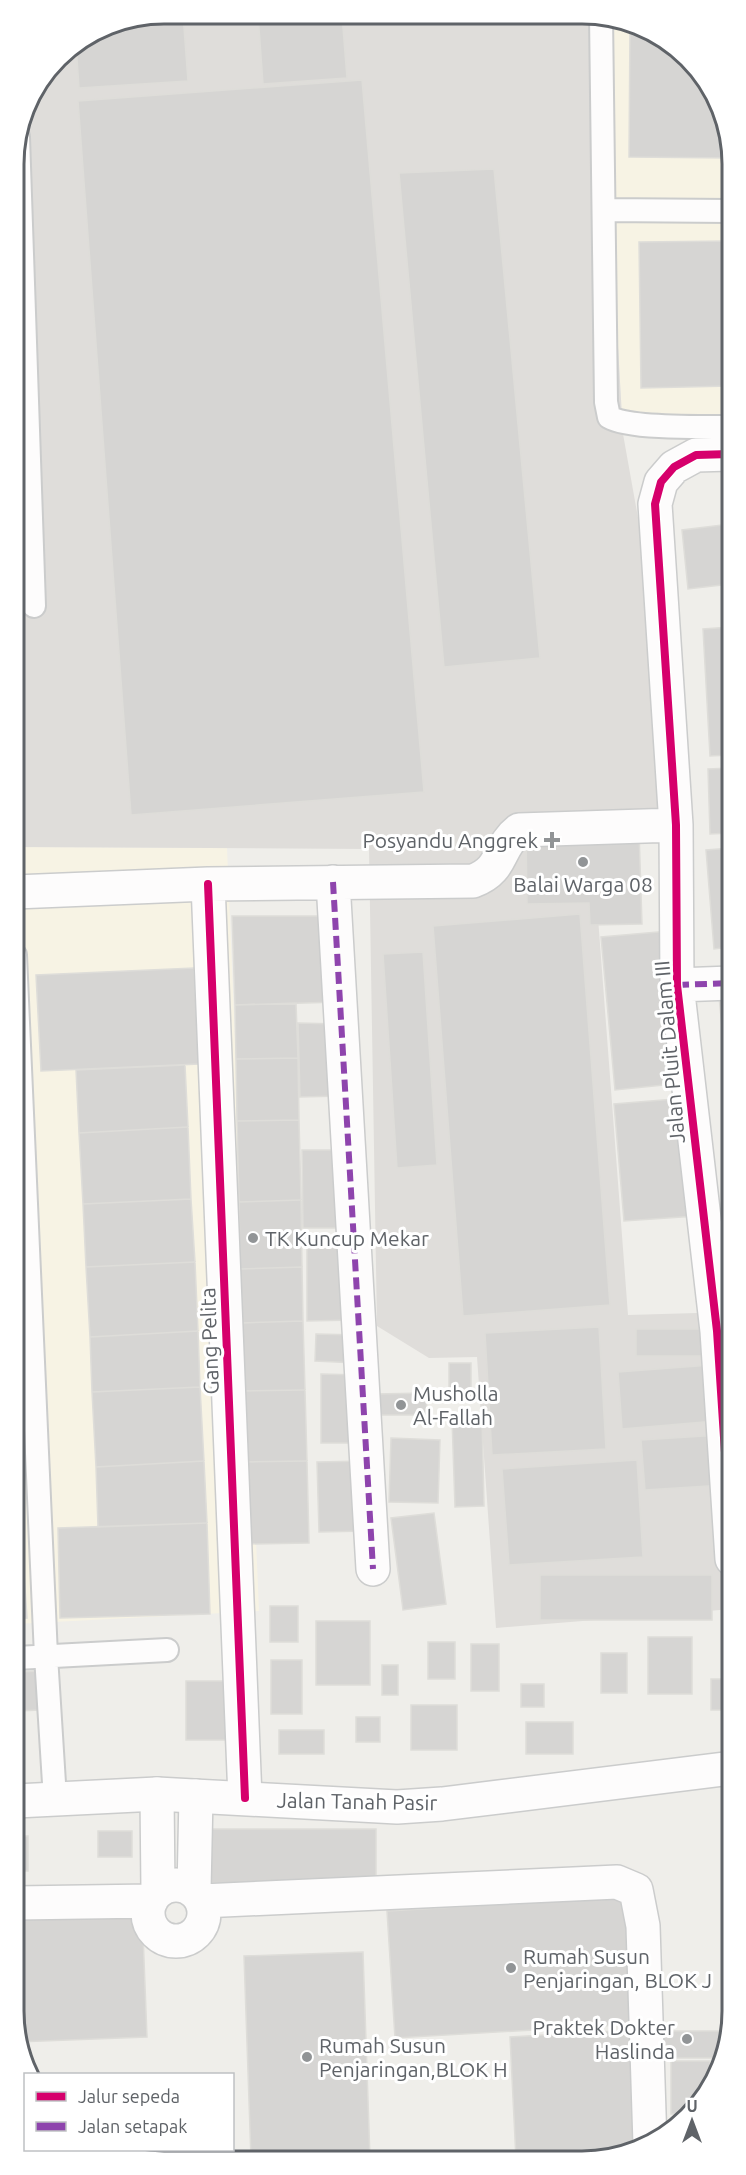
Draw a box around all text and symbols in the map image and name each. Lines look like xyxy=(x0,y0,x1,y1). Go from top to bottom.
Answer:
place label: Posyandu Anggrek xyxy=(362,828,538,852)
marker: Posyandu Anggrek xyxy=(543,831,561,849)
marker: Balai Warga 08 xyxy=(576,855,590,869)
place label: Balai Warga 08 xyxy=(513,872,653,896)
street label: Jalan Pluit Dalam III xyxy=(649,960,689,1144)
place label: TK Kuncup Mekar xyxy=(265,1226,429,1250)
marker: TK Kuncup Mekar xyxy=(246,1231,260,1245)
street label: Gang Pelita xyxy=(195,1287,223,1395)
place label: Musholla Al-Fallah xyxy=(413,1381,498,1429)
marker: Musholla Al-Fallah xyxy=(394,1398,408,1412)
street label: Jalan Tanah Pasir xyxy=(276,1788,438,1814)
place label: Rumah Susun Penjaringan, BLOK J xyxy=(523,1944,712,1992)
marker: Rumah Susun Penjaringan, BLOK J xyxy=(504,1961,518,1975)
place label: Praktek Dokter Haslinda xyxy=(532,2015,675,2063)
marker: Praktek Dokter Haslinda xyxy=(680,2032,694,2046)
place label: Rumah Susun Penjaringan,BLOK H xyxy=(319,2033,508,2081)
marker: Rumah Susun Penjaringan,BLOK H xyxy=(300,2050,314,2064)
legend xyxy=(24,2073,234,2151)
text: Jalur sepeda xyxy=(78,2086,180,2106)
north arrow xyxy=(662,2091,722,2151)
text: U xyxy=(686,2097,698,2115)
text: Jalan setapak xyxy=(78,2116,187,2136)

